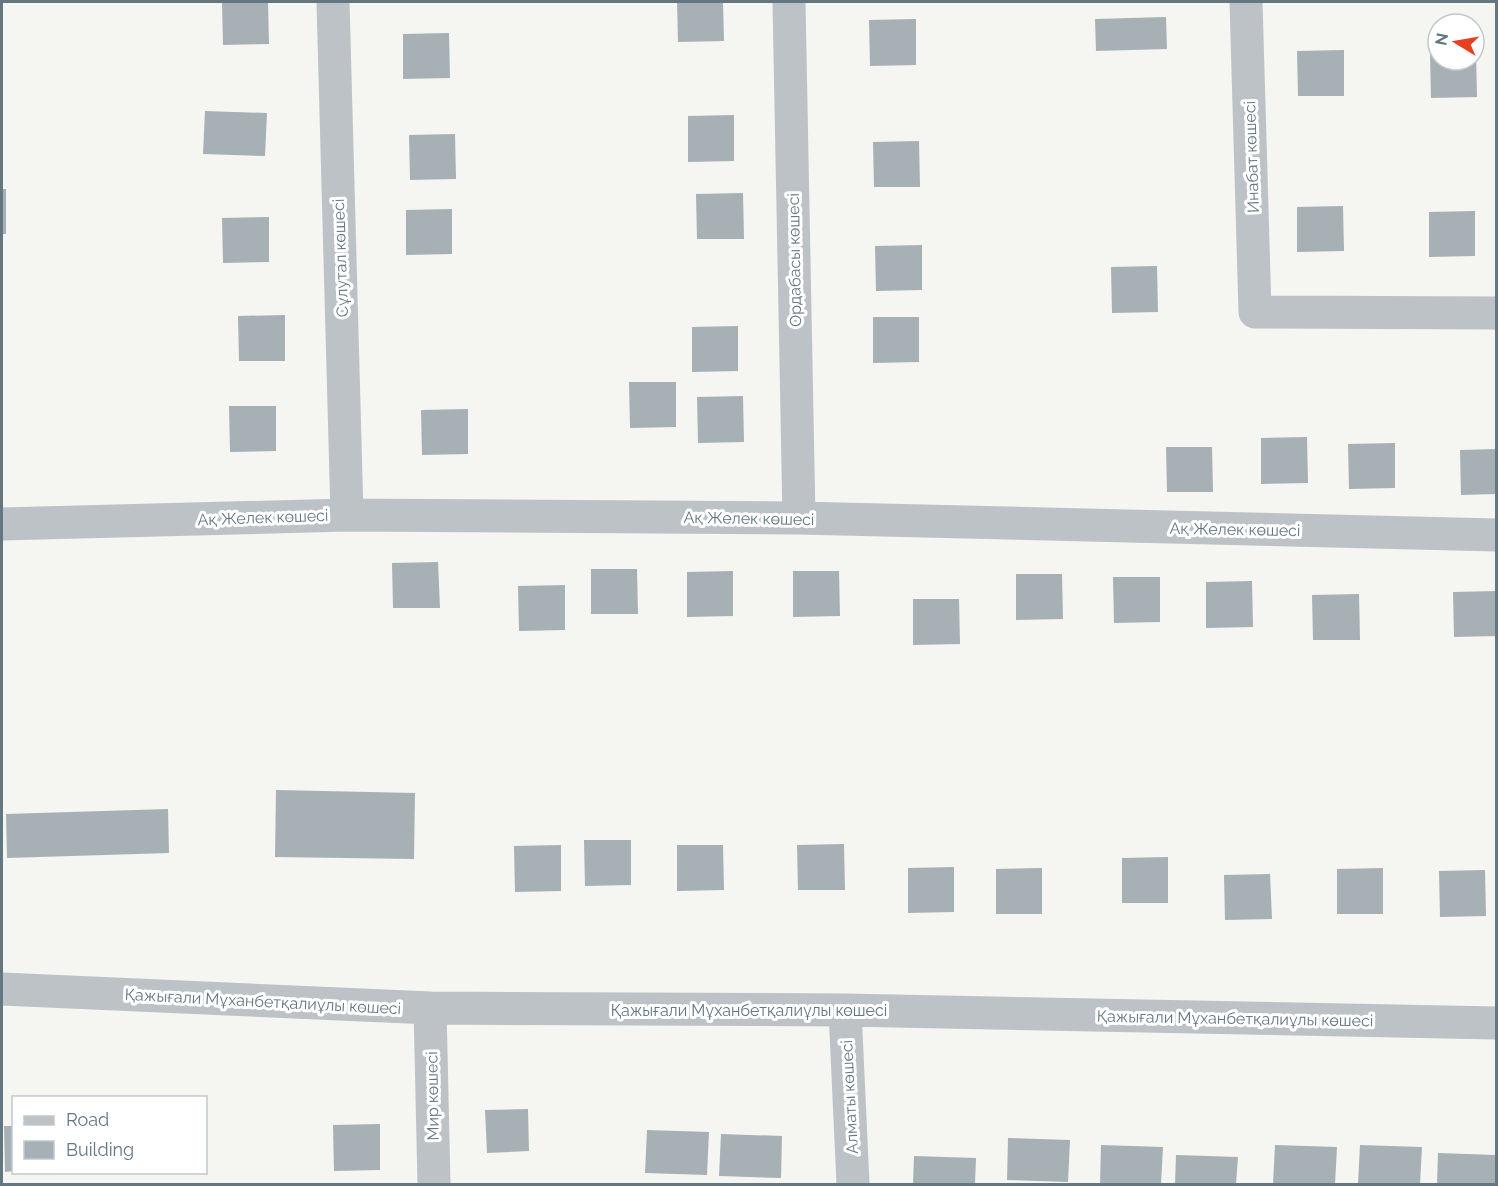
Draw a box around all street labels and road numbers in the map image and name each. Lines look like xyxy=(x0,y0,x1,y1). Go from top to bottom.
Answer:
street label: Инабат көшесі xyxy=(1240,101,1263,213)
street label: Ордабасы көшесі xyxy=(784,193,805,327)
street label: Сұлутал көшесі xyxy=(329,198,352,318)
street label: Ақ Желек көшесі xyxy=(197,506,329,529)
street label: Ақ Желек көшесі xyxy=(683,508,815,529)
street label: Ақ Желек көшесі xyxy=(1169,519,1301,540)
street label: Қажығали Мұханбетқалиұлы көшесі xyxy=(124,985,402,1018)
street label: Қажығали Мұханбетқалиұлы көшесі xyxy=(611,1001,887,1020)
street label: Қажығали Мұханбетқалиұлы көшесі xyxy=(1097,1007,1373,1030)
street label: Алматы көшесі xyxy=(837,1040,862,1154)
street label: Мир көшесі xyxy=(422,1051,443,1141)

